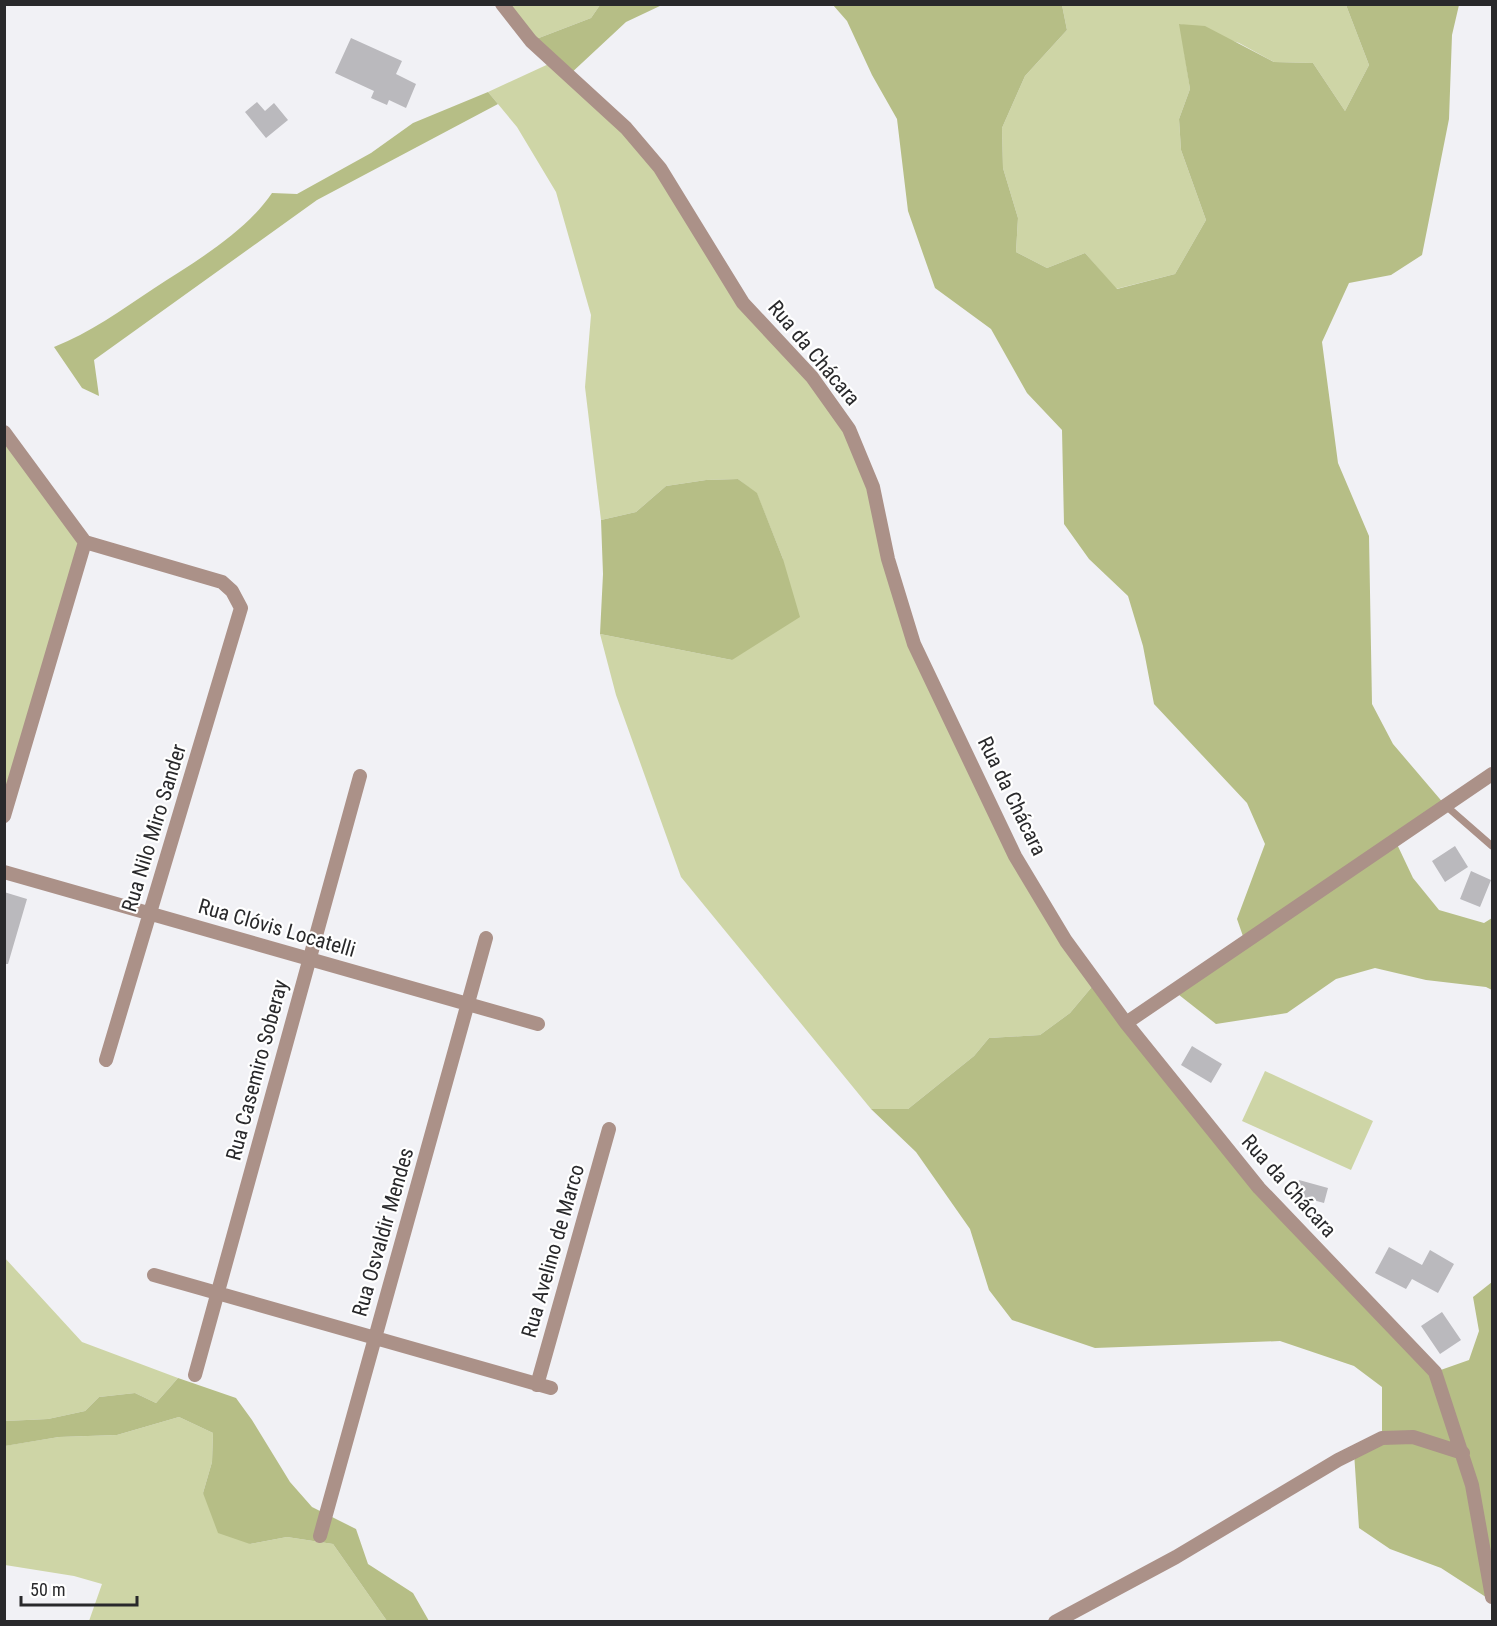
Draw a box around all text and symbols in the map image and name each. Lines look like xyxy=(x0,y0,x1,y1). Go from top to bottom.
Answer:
street label: Rua da Chácara xyxy=(763,296,865,410)
street label: Rua da Chácara xyxy=(973,733,1051,859)
street label: Rua Nilo Miro Sander xyxy=(117,741,191,915)
street label: Rua Clóvis Locatelli xyxy=(196,894,358,962)
street label: Rua Casemiro Soberay xyxy=(221,977,293,1163)
street label: Rua da Chácara xyxy=(1237,1130,1341,1242)
street label: Rua Osvaldir Mendes xyxy=(347,1145,419,1319)
street label: Rua Avelino de Marco xyxy=(517,1162,589,1340)
scale bar xyxy=(21,1569,136,1607)
text: 50 m xyxy=(30,1579,65,1600)

